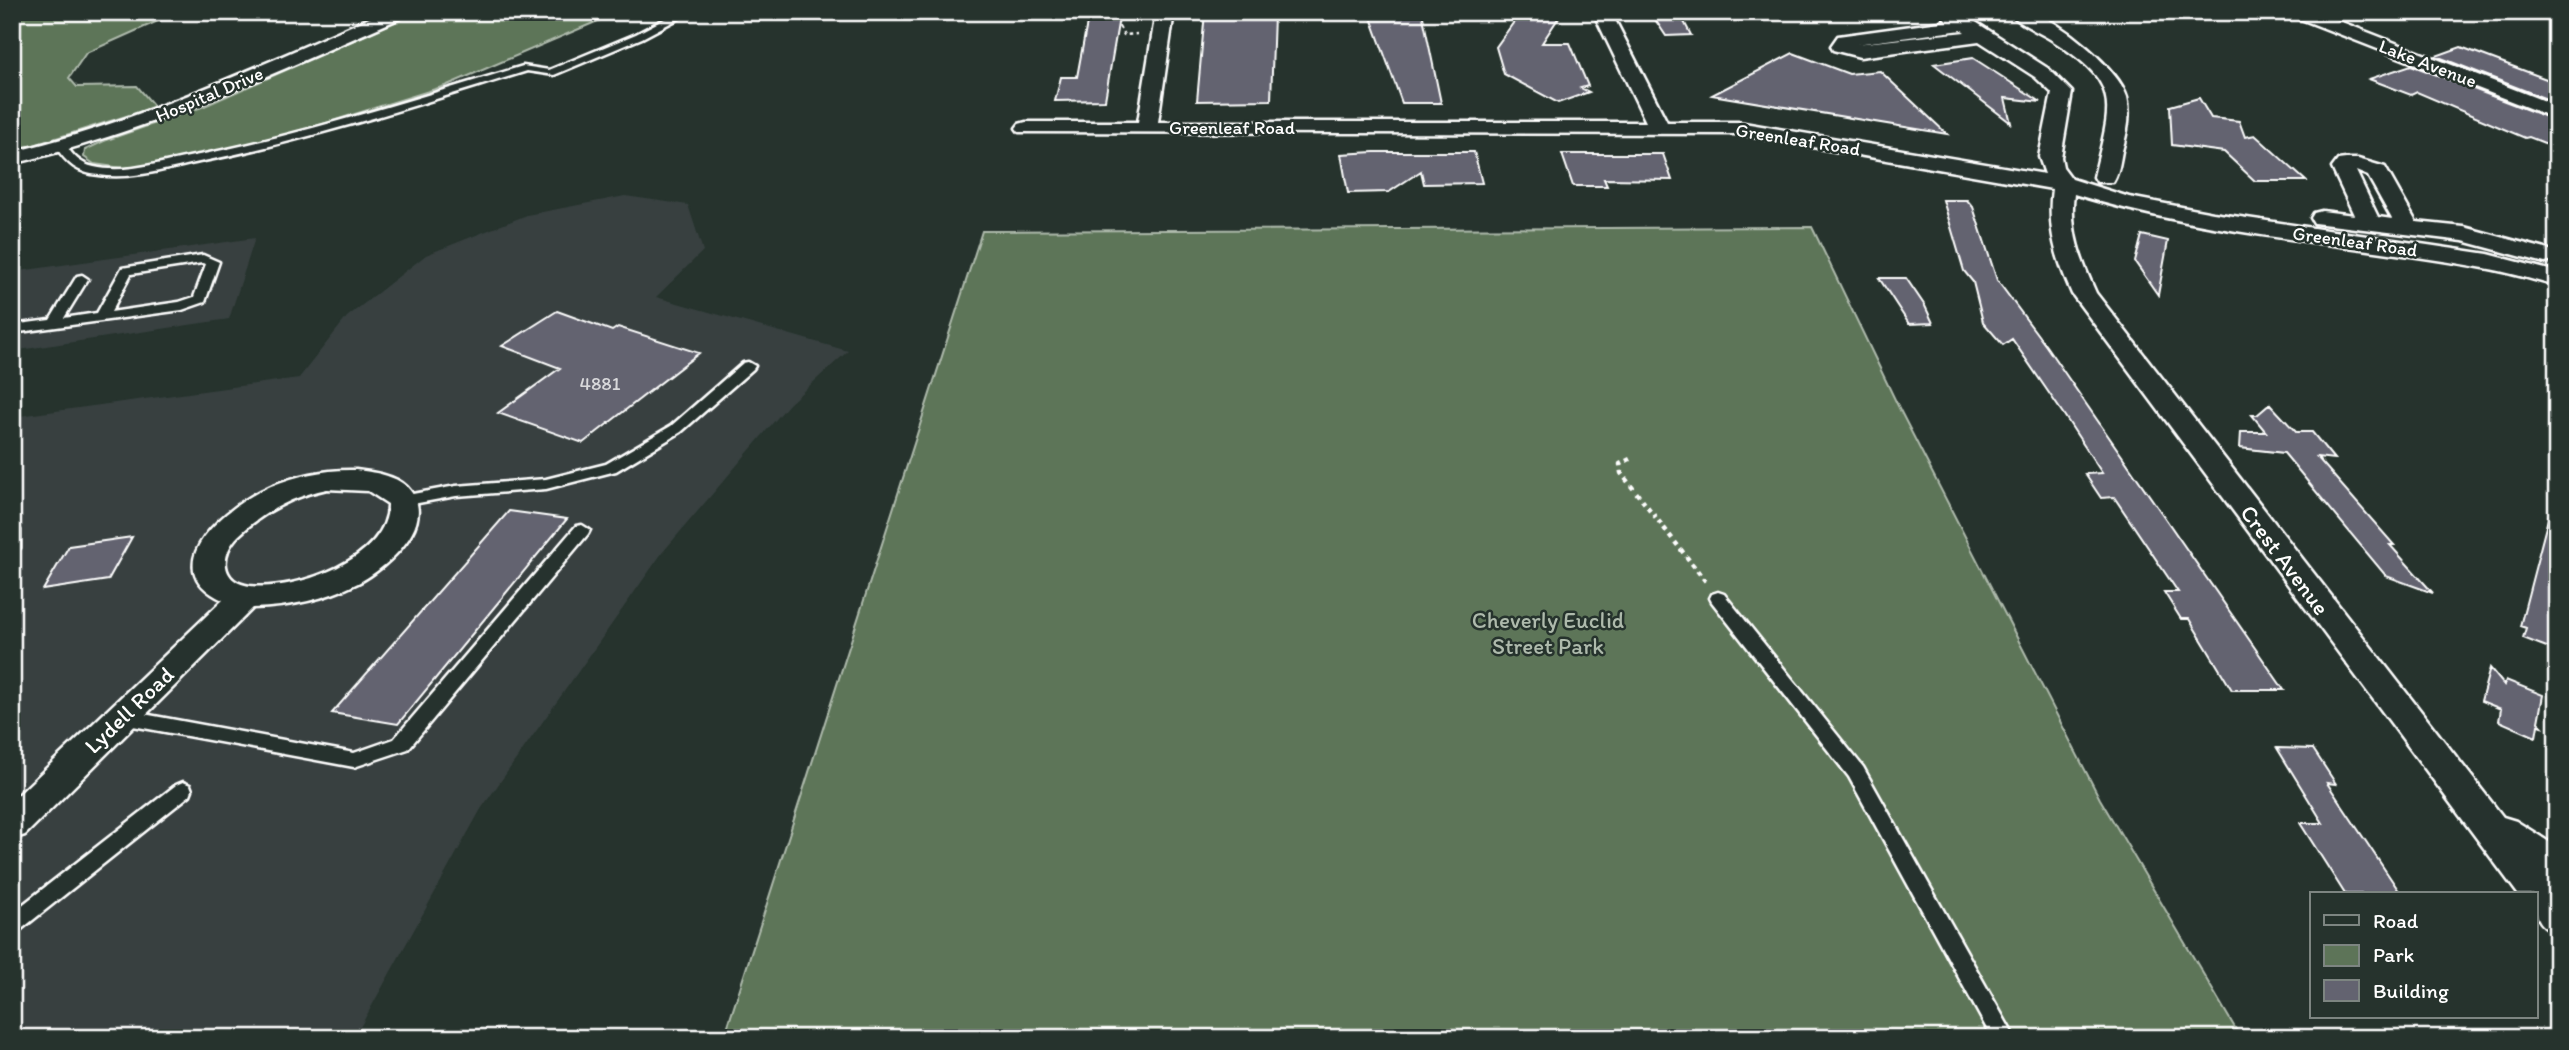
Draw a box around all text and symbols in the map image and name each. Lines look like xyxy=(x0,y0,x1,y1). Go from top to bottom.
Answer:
street label: Lake Avenue xyxy=(2376,34,2480,93)
street label: Hospital Drive xyxy=(152,61,266,127)
street label: Greenleaf Road xyxy=(1169,116,1295,139)
street label: Greenleaf Road xyxy=(1734,118,1862,161)
street label: Greenleaf Road xyxy=(2291,221,2419,262)
house number: 4881 xyxy=(579,372,621,395)
street label: Crest Avenue xyxy=(2234,499,2336,621)
park label: Cheverly Euclid Street Park xyxy=(1472,606,1624,660)
street label: Lydell Road xyxy=(79,661,179,759)
legend xyxy=(2310,892,2538,1018)
text: Road xyxy=(2373,908,2419,933)
text: Park xyxy=(2373,942,2415,967)
text: Building xyxy=(2373,978,2449,1003)

